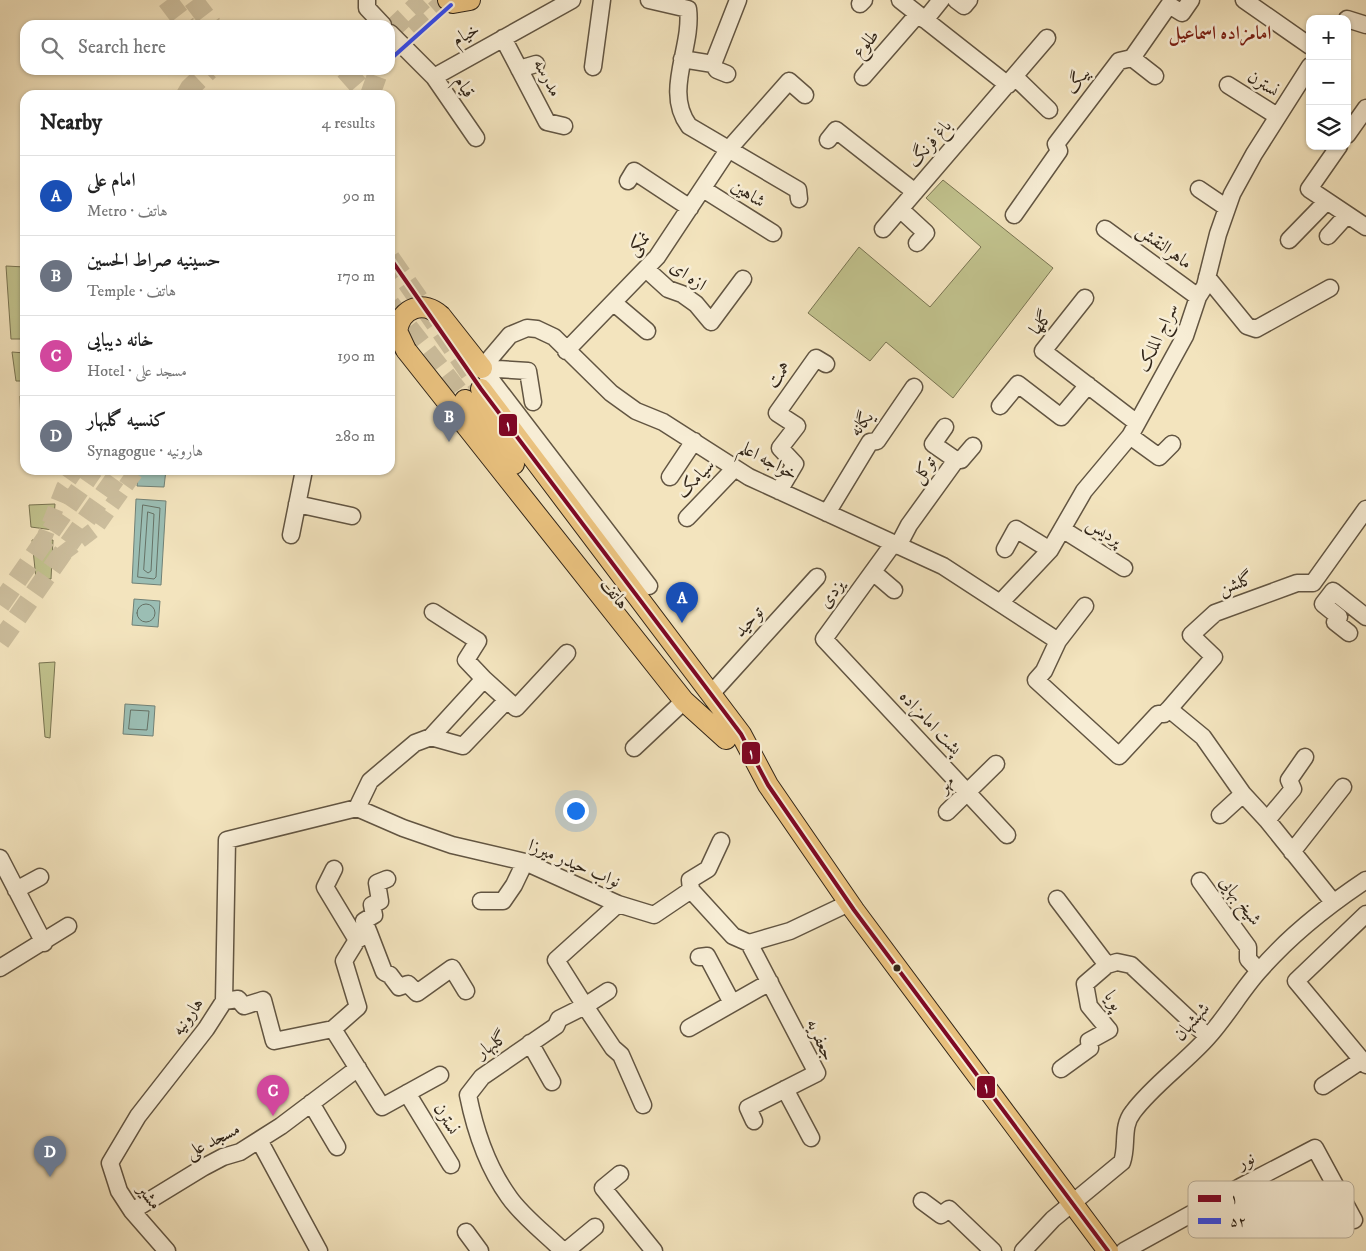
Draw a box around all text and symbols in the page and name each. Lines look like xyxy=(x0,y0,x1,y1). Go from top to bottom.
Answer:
map controls xyxy=(1306,15,1351,150)
button: + xyxy=(1306,15,1351,60)
street label: خیام xyxy=(448,18,486,55)
search box xyxy=(20,20,395,75)
district label: امامزاده اسماعیل xyxy=(1169,22,1271,46)
street label: طلوع xyxy=(848,25,886,65)
icon: search xyxy=(38,34,66,62)
text: Search here xyxy=(78,36,166,59)
street label: مدرسه xyxy=(528,55,566,101)
button: − xyxy=(1306,60,1351,105)
street label: بیگ xyxy=(1059,62,1095,99)
street label: نسترن xyxy=(1243,66,1283,102)
street label: قیام xyxy=(445,72,479,104)
button: layers xyxy=(1306,105,1351,150)
text: Nearby xyxy=(40,110,102,136)
text: 4 results xyxy=(322,113,375,133)
street label: باغ فرنگ xyxy=(902,114,959,174)
text: امام علی xyxy=(87,169,136,192)
street label: شاهین xyxy=(727,175,769,213)
text: A xyxy=(51,186,61,206)
text: 90 m xyxy=(343,186,375,206)
text: Metro · هاتف xyxy=(87,201,168,221)
street label: ماهرالنقش xyxy=(1132,220,1196,274)
street label: نمکی xyxy=(623,227,656,261)
text: حسینیه صراط الحسین xyxy=(87,249,221,272)
street label: ازه ای xyxy=(666,256,710,296)
text: B xyxy=(51,266,61,286)
text: 170 m xyxy=(337,266,375,286)
text: Temple · هاتف xyxy=(87,281,176,301)
street label: سراج الملک xyxy=(1133,300,1187,378)
street label: گلها xyxy=(1024,306,1057,340)
text: خانه دیبایی xyxy=(87,329,153,352)
text: C xyxy=(51,346,61,366)
text: 190 m xyxy=(337,346,375,366)
street label: همت xyxy=(762,357,796,393)
text: Hotel · مسجد علی xyxy=(87,361,187,381)
pin: B xyxy=(433,401,465,442)
street label: یگانه xyxy=(844,404,880,441)
text: کنسیه گلبهار xyxy=(87,409,166,432)
line badge: ۱ xyxy=(498,413,518,437)
text: ۱ xyxy=(504,417,512,435)
text: D xyxy=(50,426,62,446)
text: 280 m xyxy=(335,426,375,446)
street label: خواجه اعلم xyxy=(732,436,801,491)
text: Synagogue · هارونیه xyxy=(87,441,203,461)
street label: توکل xyxy=(907,452,942,488)
street label: سیامک xyxy=(672,455,720,503)
street label: پردیس xyxy=(1082,512,1127,553)
street label: گلشن xyxy=(1215,567,1256,600)
street label: هاتف xyxy=(595,574,633,614)
street label: یزدی xyxy=(814,574,851,613)
pin: A xyxy=(666,582,698,623)
street label: توحید xyxy=(729,601,769,642)
street label: پشت امامزاده xyxy=(894,686,966,762)
line badge: ۱ xyxy=(741,741,761,765)
text: ۱ xyxy=(747,745,755,763)
street label: مهر xyxy=(931,771,959,799)
your location xyxy=(563,798,589,824)
street label: نواب حیدر میرزا xyxy=(525,835,623,893)
street label: شیخ بهایی xyxy=(1211,872,1266,933)
unlabelled marker xyxy=(892,963,902,973)
street label: پویا xyxy=(1098,987,1128,1017)
street label: هارونیه xyxy=(167,994,209,1040)
street label: شهشهان xyxy=(1169,998,1215,1046)
street label: جعفریه xyxy=(801,1016,839,1064)
street label: گلبهار xyxy=(470,1026,512,1065)
pin: C xyxy=(257,1075,289,1116)
line badge: ۱ xyxy=(976,1075,996,1099)
text: ۱ xyxy=(982,1079,990,1097)
street label: نسترن xyxy=(428,1099,464,1139)
street label: مسجد علی xyxy=(182,1118,244,1165)
pin: D xyxy=(34,1136,66,1177)
street label: نور xyxy=(1232,1147,1258,1176)
street label: مشیر xyxy=(131,1178,166,1214)
legend xyxy=(1188,1181,1354,1238)
text: ۱ xyxy=(1230,1190,1238,1208)
text: ۵۲ xyxy=(1230,1213,1246,1231)

